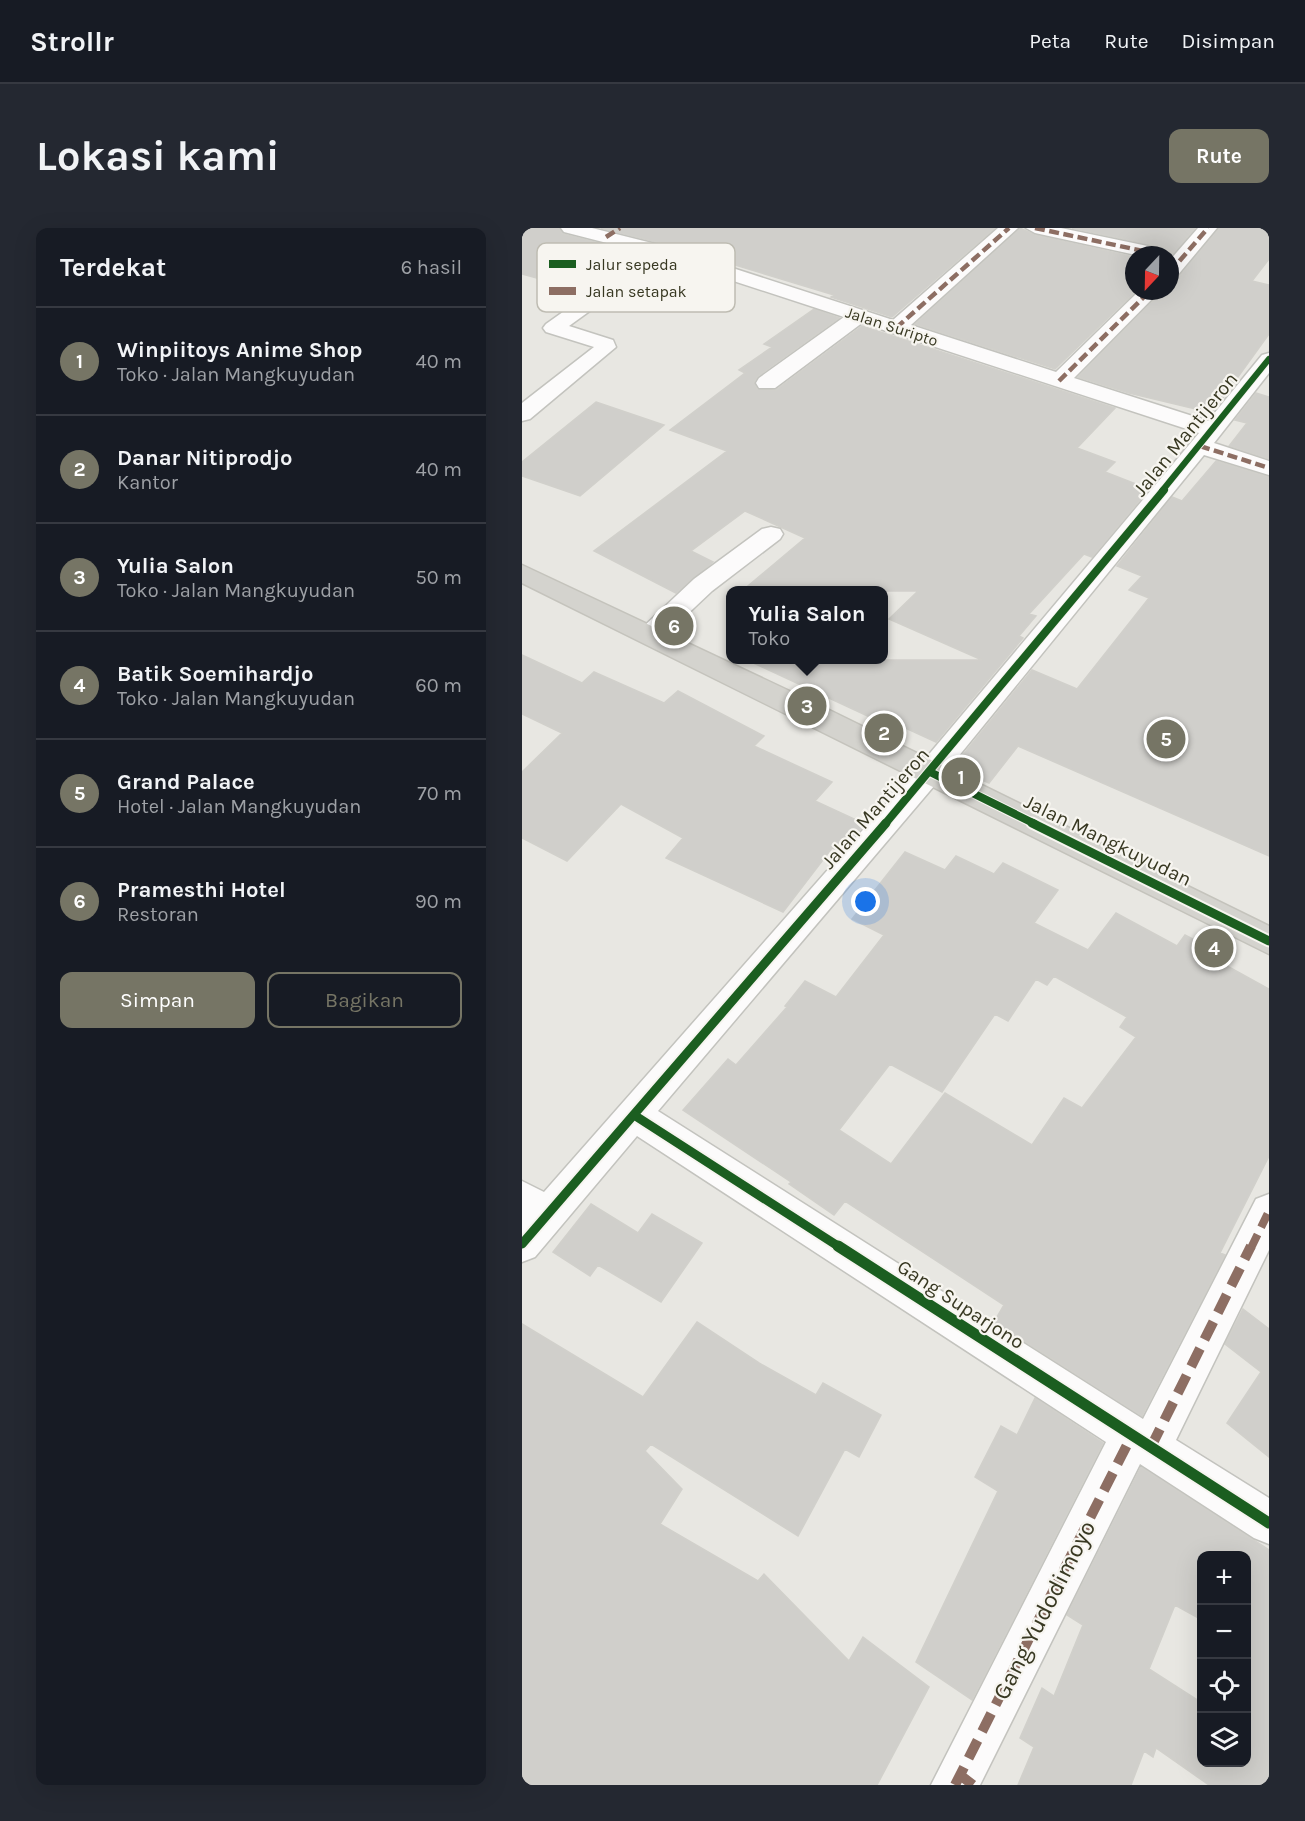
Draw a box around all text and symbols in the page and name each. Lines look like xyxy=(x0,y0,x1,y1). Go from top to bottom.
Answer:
text: Strollr xyxy=(30,25,114,58)
text: Peta xyxy=(1029,29,1071,53)
text: Rute xyxy=(1104,29,1148,53)
text: Disimpan xyxy=(1181,29,1275,53)
button: Rute xyxy=(1169,129,1269,183)
text: Lokasi kami xyxy=(36,131,280,181)
legend xyxy=(537,243,735,312)
north arrow xyxy=(1125,246,1179,300)
text: Terdekat xyxy=(60,252,166,283)
text: Jalur sepeda xyxy=(586,255,678,274)
text: 6 hasil xyxy=(401,256,462,279)
text: Jalan setapak xyxy=(586,282,687,301)
street label: Jalan Suripto xyxy=(843,303,940,350)
text: Winpiitoys Anime Shop xyxy=(117,337,362,363)
text: 1 xyxy=(76,350,83,373)
text: 40 m xyxy=(416,350,462,373)
text: Toko · Jalan Mangkuyudan xyxy=(117,363,355,386)
street label: Jalan Mantijeron xyxy=(1128,368,1242,501)
text: Danar Nitiprodjo xyxy=(117,445,292,471)
text: 2 xyxy=(73,458,86,481)
text: 40 m xyxy=(416,458,462,481)
text: Kantor xyxy=(117,471,178,494)
text: Yulia Salon xyxy=(117,553,234,579)
text: 3 xyxy=(73,566,86,589)
text: 50 m xyxy=(415,566,462,589)
text: Toko · Jalan Mangkuyudan xyxy=(117,579,355,602)
popup xyxy=(726,586,888,664)
text: Yulia Salon xyxy=(749,601,865,627)
pin: 6 xyxy=(654,604,694,648)
text: Toko xyxy=(749,627,790,650)
text: Batik Soemihardjo xyxy=(117,661,313,687)
text: 4 xyxy=(74,674,85,697)
text: 60 m xyxy=(415,674,462,697)
pin: 3 xyxy=(788,684,826,728)
text: Toko · Jalan Mangkuyudan xyxy=(117,687,355,710)
pin: 2 xyxy=(864,710,904,756)
pin: 5 xyxy=(1146,716,1186,762)
street label: Jalan Mantijeron xyxy=(817,743,934,874)
pin: 1 xyxy=(942,754,980,800)
text: Grand Palace xyxy=(117,769,255,795)
text: 5 xyxy=(74,782,85,805)
text: 70 m xyxy=(417,782,462,805)
street label: Jalan Mangkuyudan xyxy=(1020,790,1195,891)
text: Hotel · Jalan Mangkuyudan xyxy=(117,795,361,818)
text: Pramesthi Hotel xyxy=(117,877,286,903)
your location xyxy=(851,887,880,916)
text: 6 xyxy=(73,890,86,913)
text: 90 m xyxy=(415,890,462,913)
text: Restoran xyxy=(117,903,199,926)
pin: 4 xyxy=(1194,926,1234,970)
button: Simpan xyxy=(60,972,255,1028)
button: Bagikan xyxy=(267,972,462,1028)
street label: Gang Suparjono xyxy=(893,1255,1028,1354)
street label: Gang Yudodimoyo xyxy=(987,1516,1101,1704)
map controls xyxy=(1197,1551,1251,1767)
button: + xyxy=(1197,1551,1251,1605)
button: − xyxy=(1197,1605,1251,1659)
button: locate xyxy=(1197,1659,1251,1713)
button: layers xyxy=(1197,1713,1251,1767)

